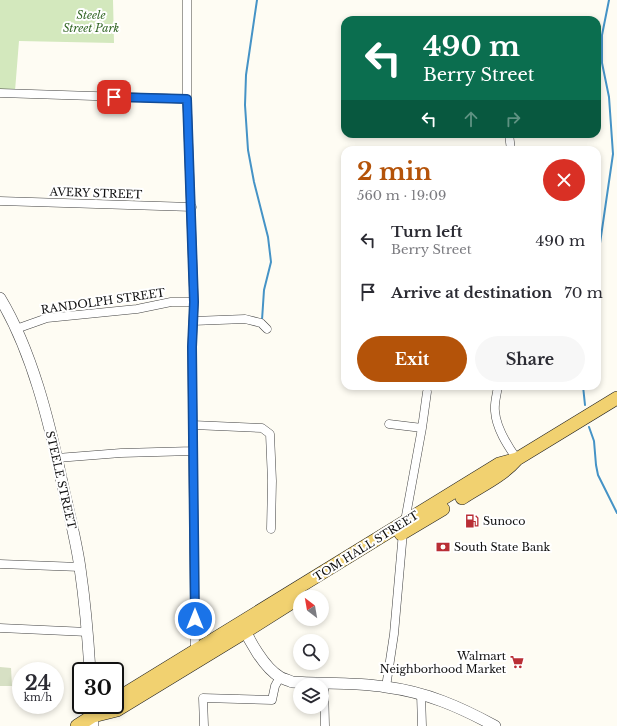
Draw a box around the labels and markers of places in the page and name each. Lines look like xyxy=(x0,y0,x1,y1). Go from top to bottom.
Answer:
pin xyxy=(97,80,131,114)
fuel station icon: Sunoco xyxy=(464,513,480,529)
place label: Sunoco xyxy=(483,514,525,528)
bank icon: South State Bank xyxy=(435,539,451,555)
place label: South State Bank xyxy=(454,540,551,554)
place label: Walmart Neighborhood Market xyxy=(380,649,507,676)
supermarket icon: Walmart Neighborhood Market xyxy=(509,654,525,670)

